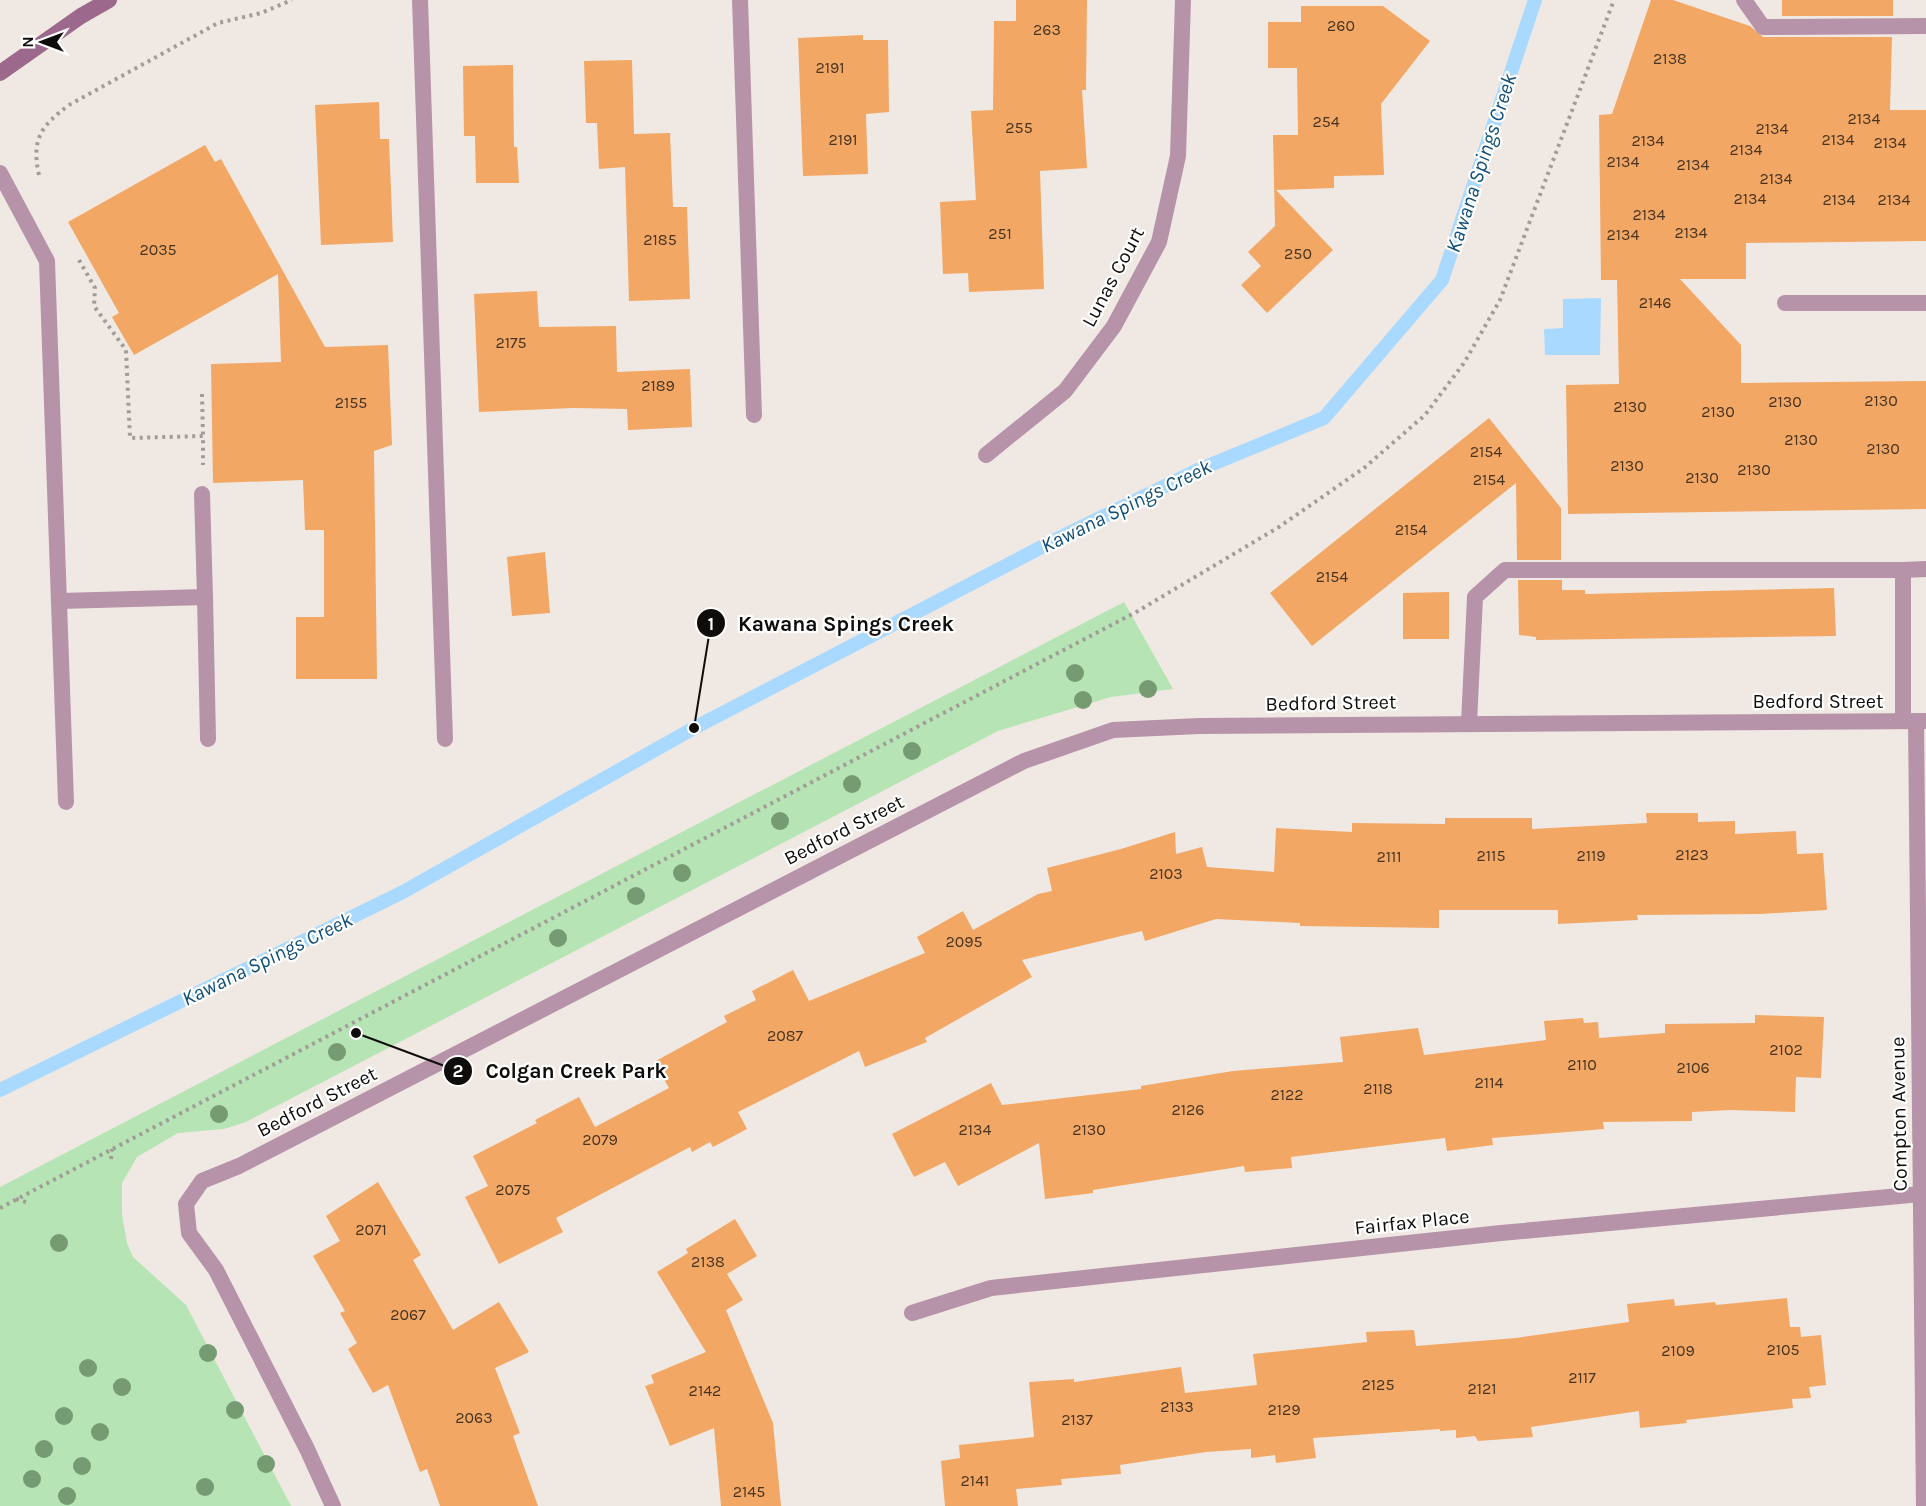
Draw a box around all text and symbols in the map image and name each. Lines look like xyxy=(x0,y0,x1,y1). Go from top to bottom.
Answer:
north arrow xyxy=(12,12,72,72)
house number: 260 xyxy=(1327,16,1355,35)
house number: 263 xyxy=(1033,20,1061,39)
text: N xyxy=(18,36,37,48)
house number: 2138 xyxy=(1653,49,1687,68)
house number: 2191 xyxy=(815,58,845,77)
water label: Kawana Spings Creek xyxy=(1441,70,1521,255)
house number: 2134 xyxy=(1848,109,1881,128)
house number: 254 xyxy=(1312,112,1340,131)
house number: 255 xyxy=(1005,118,1033,137)
house number: 2134 xyxy=(1756,119,1789,138)
house number: 2191 xyxy=(828,130,858,149)
house number: 2134 xyxy=(1822,130,1855,149)
house number: 2134 xyxy=(1632,131,1665,150)
house number: 2134 xyxy=(1874,133,1907,152)
house number: 2134 xyxy=(1730,140,1763,159)
house number: 2134 xyxy=(1607,152,1640,171)
house number: 2134 xyxy=(1677,155,1710,174)
house number: 2134 xyxy=(1760,169,1793,188)
house number: 2134 xyxy=(1734,189,1767,208)
house number: 2134 xyxy=(1823,190,1856,209)
house number: 2134 xyxy=(1878,190,1911,209)
house number: 2134 xyxy=(1633,205,1666,224)
street label: Lunas Court xyxy=(1077,223,1149,331)
house number: 2134 xyxy=(1675,223,1708,242)
house number: 251 xyxy=(988,224,1012,243)
house number: 2134 xyxy=(1607,225,1640,244)
house number: 2185 xyxy=(643,230,677,249)
house number: 2035 xyxy=(139,240,177,259)
house number: 250 xyxy=(1284,244,1312,263)
house number: 2146 xyxy=(1639,293,1671,312)
house number: 2175 xyxy=(495,333,527,352)
house number: 2189 xyxy=(641,376,675,395)
house number: 2130 xyxy=(1864,391,1898,410)
house number: 2130 xyxy=(1768,392,1802,411)
house number: 2155 xyxy=(335,393,367,412)
house number: 2130 xyxy=(1613,397,1647,416)
house number: 2130 xyxy=(1701,402,1735,421)
house number: 2130 xyxy=(1784,430,1818,449)
house number: 2130 xyxy=(1866,439,1900,458)
house number: 2154 xyxy=(1470,442,1502,461)
water label: Kawana Spings Creek xyxy=(1037,454,1215,558)
house number: 2130 xyxy=(1610,456,1644,475)
house number: 2130 xyxy=(1737,460,1771,479)
house number: 2130 xyxy=(1685,468,1719,487)
house number: 2154 xyxy=(1473,470,1505,489)
house number: 2154 xyxy=(1395,520,1427,539)
house number: 2154 xyxy=(1316,567,1348,586)
callout: Kawana Spings Creek xyxy=(696,604,966,643)
text: Kawana Spings Creek xyxy=(738,612,955,636)
text: 1 xyxy=(708,613,714,635)
street label: Bedford Street xyxy=(1265,690,1397,716)
street label: Bedford Street xyxy=(1752,690,1884,713)
street label: Bedford Street xyxy=(780,790,908,870)
house number: 2123 xyxy=(1675,845,1709,864)
house number: 2115 xyxy=(1477,846,1505,865)
house number: 2119 xyxy=(1576,846,1606,865)
house number: 2111 xyxy=(1376,847,1402,866)
house number: 2103 xyxy=(1149,864,1183,883)
water label: Kawana Spings Creek xyxy=(178,907,356,1011)
house number: 2095 xyxy=(945,932,983,951)
house number: 2087 xyxy=(767,1026,804,1045)
street label: Compton Avenue xyxy=(1886,1036,1912,1192)
house number: 2102 xyxy=(1769,1040,1803,1059)
callout: Colgan Creek Park xyxy=(443,1051,678,1090)
house number: 2110 xyxy=(1567,1055,1597,1074)
house number: 2106 xyxy=(1676,1058,1710,1077)
text: Colgan Creek Park xyxy=(485,1059,667,1083)
text: 2 xyxy=(453,1060,463,1082)
street label: Bedford Street xyxy=(253,1062,381,1142)
house number: 2114 xyxy=(1475,1073,1503,1092)
house number: 2118 xyxy=(1363,1079,1393,1098)
house number: 2122 xyxy=(1270,1085,1304,1104)
house number: 2126 xyxy=(1172,1100,1205,1119)
house number: 2134 xyxy=(959,1120,992,1139)
house number: 2130 xyxy=(1072,1120,1106,1139)
house number: 2079 xyxy=(582,1130,618,1149)
house number: 2075 xyxy=(495,1180,531,1199)
street label: Fairfax Place xyxy=(1353,1205,1471,1239)
house number: 2071 xyxy=(355,1220,387,1239)
house number: 2138 xyxy=(691,1252,725,1271)
house number: 2067 xyxy=(390,1305,426,1324)
house number: 2105 xyxy=(1766,1340,1800,1359)
house number: 2109 xyxy=(1661,1341,1695,1360)
house number: 2117 xyxy=(1568,1368,1596,1387)
house number: 2125 xyxy=(1362,1375,1394,1394)
house number: 2121 xyxy=(1467,1379,1497,1398)
house number: 2142 xyxy=(689,1381,721,1400)
house number: 2133 xyxy=(1160,1397,1194,1416)
house number: 2129 xyxy=(1267,1400,1301,1419)
house number: 2063 xyxy=(455,1408,493,1427)
house number: 2137 xyxy=(1061,1410,1093,1429)
house number: 2141 xyxy=(961,1471,989,1490)
house number: 2145 xyxy=(733,1482,765,1501)

